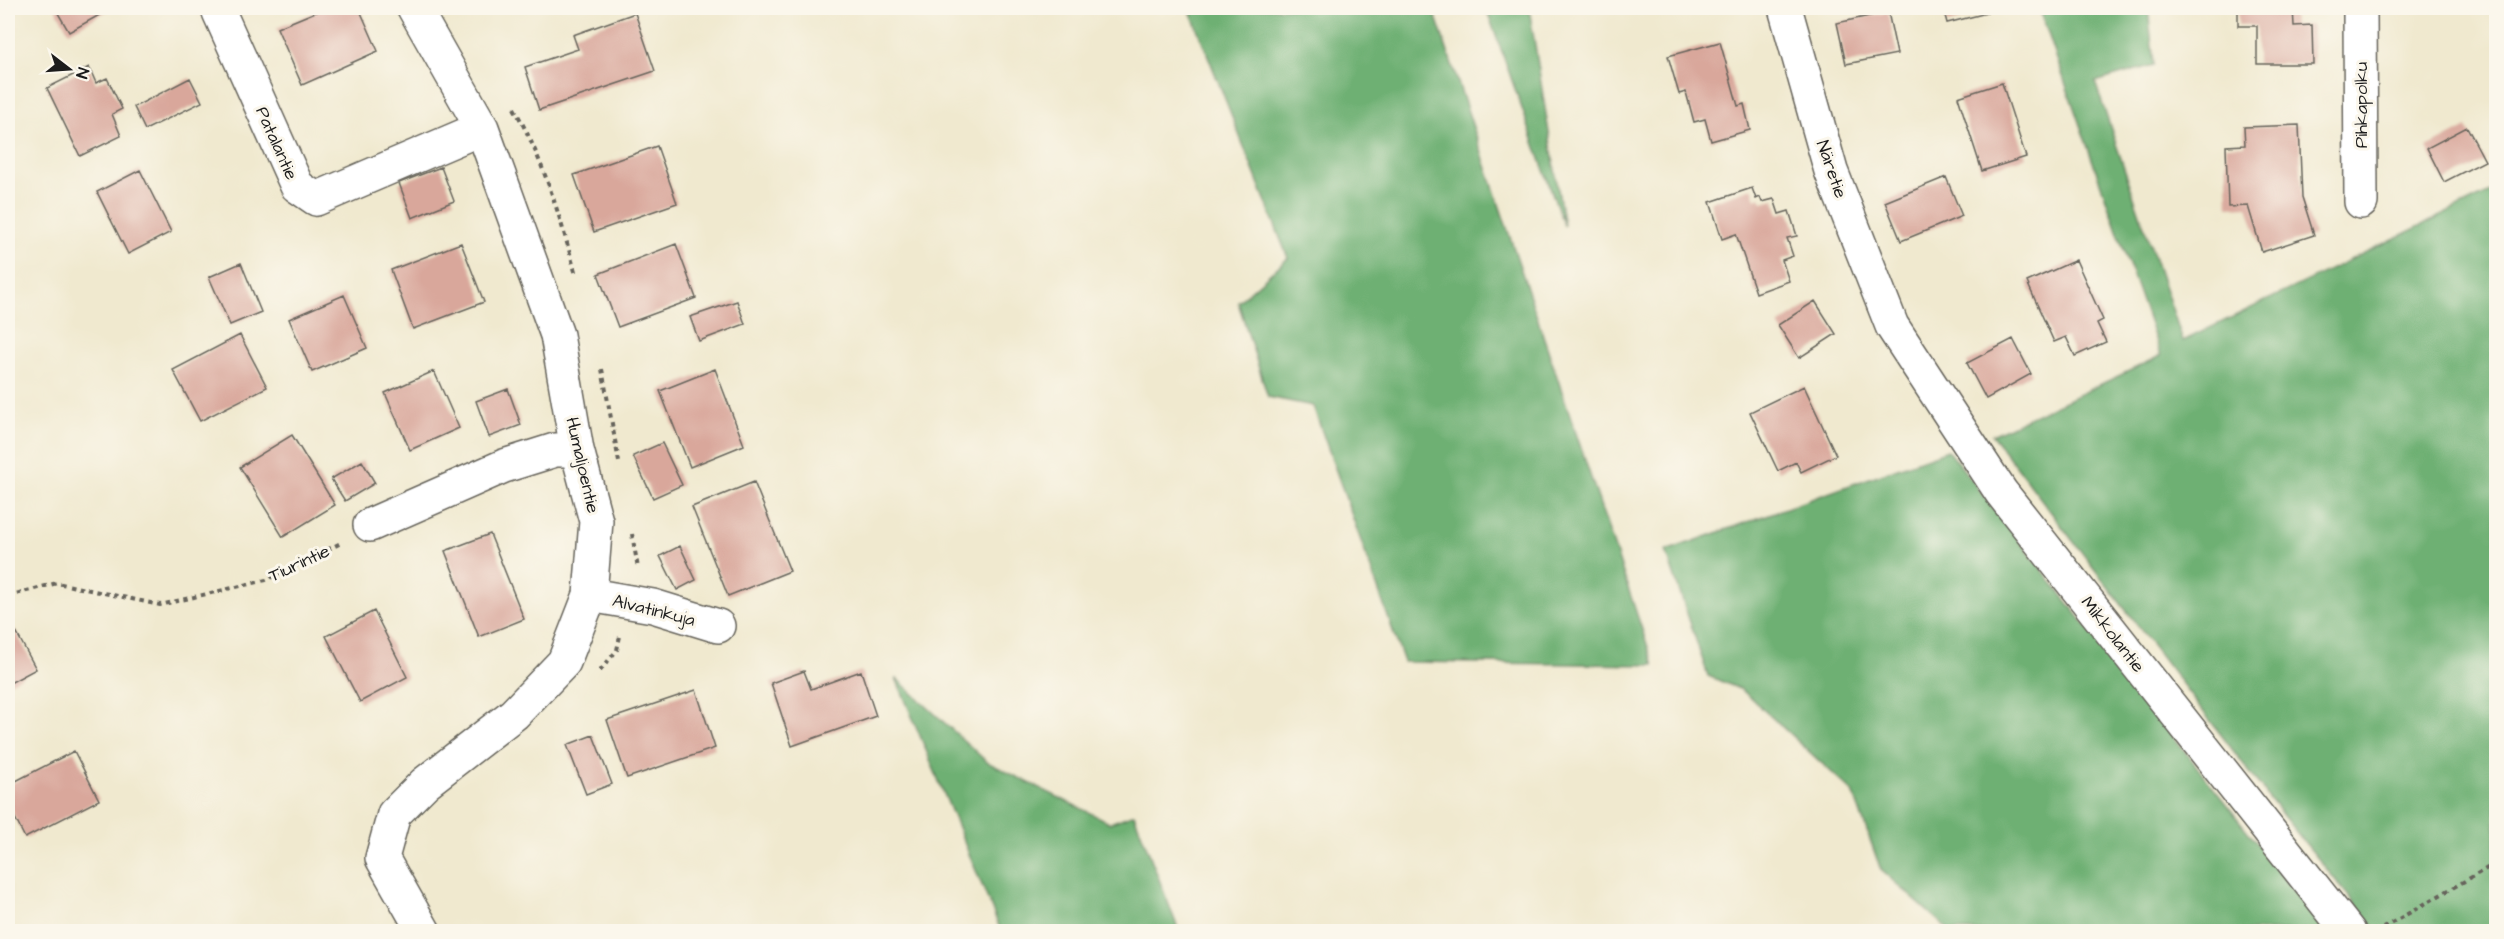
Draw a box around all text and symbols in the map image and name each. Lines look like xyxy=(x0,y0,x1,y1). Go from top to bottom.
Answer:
north arrow xyxy=(39,39,99,99)
street label: Pihkapolku xyxy=(2349,62,2374,148)
text: N xyxy=(70,65,94,81)
street label: Patalantie xyxy=(249,103,304,184)
street label: Näretie xyxy=(1810,137,1853,202)
street label: Humaljoentie xyxy=(559,415,606,516)
street label: Tiurintie xyxy=(265,538,334,588)
street label: Alvatinkuja xyxy=(610,588,698,633)
street label: Mikkolantie xyxy=(2075,591,2150,678)

